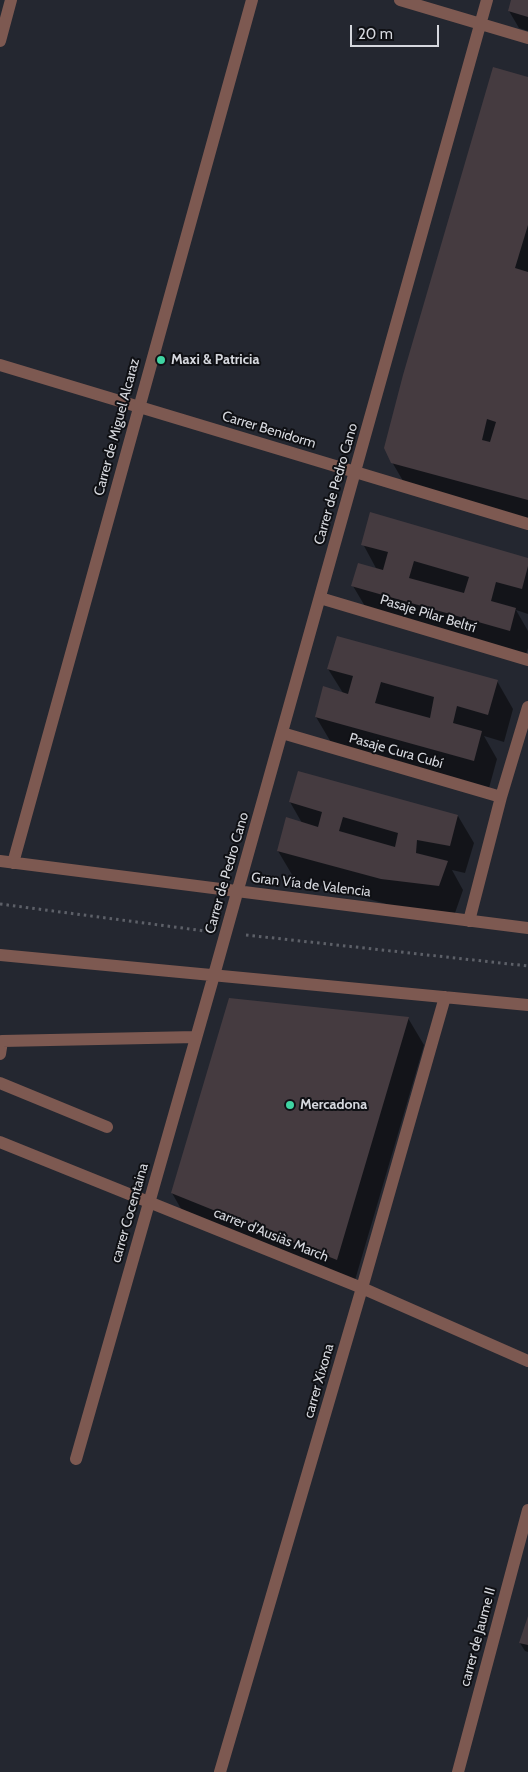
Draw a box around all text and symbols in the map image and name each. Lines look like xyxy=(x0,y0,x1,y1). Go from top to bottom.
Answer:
scale bar xyxy=(353,15,442,47)
text: 20 m xyxy=(358,25,393,43)
place label: Maxi & Patricia xyxy=(171,352,259,368)
marker: Maxi & Patricia xyxy=(155,354,167,366)
street label: Carrer de Miguel Alcaraz xyxy=(91,357,143,497)
street label: Carrer Benidorm xyxy=(220,408,318,452)
street label: Carrer de Pedro Cano xyxy=(311,421,361,547)
street label: Pasaje Pilar Beltrí xyxy=(378,591,478,637)
street label: Pasaje Cura Cubí xyxy=(347,730,445,772)
street label: Carrer de Pedro Cano xyxy=(202,810,252,936)
street label: Gran Vía de Valencia xyxy=(250,869,372,901)
place label: Mercadona xyxy=(300,1097,367,1113)
marker: Mercadona xyxy=(284,1099,296,1111)
street label: carrer Cocentaina xyxy=(108,1161,152,1265)
street label: carrer d'Ausiàs March xyxy=(211,1204,331,1266)
street label: carrer Xixona xyxy=(300,1342,338,1420)
street label: carrer de Jaume II xyxy=(457,1586,499,1688)

